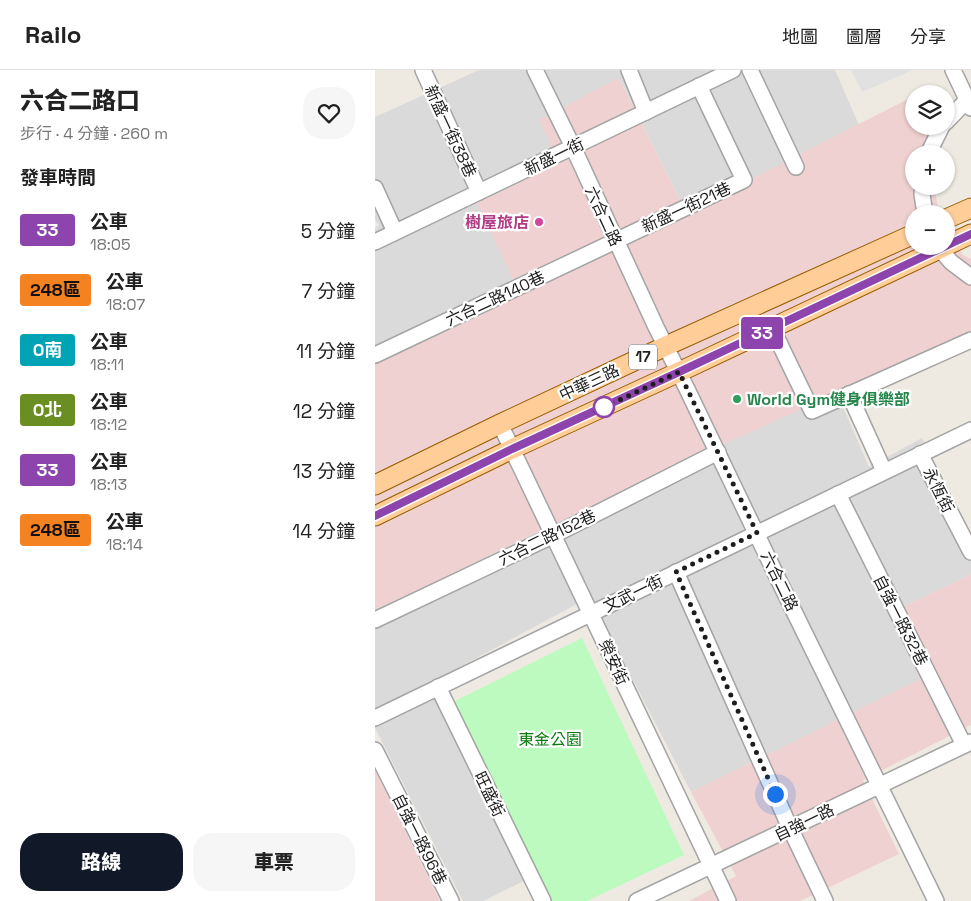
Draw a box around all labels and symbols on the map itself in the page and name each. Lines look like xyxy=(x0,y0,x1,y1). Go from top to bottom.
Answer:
street label: 新盛一街38巷 xyxy=(420,82,481,181)
street label: 新盛一街 xyxy=(521,133,588,180)
street label: 新盛一街21巷 xyxy=(638,178,734,237)
street label: 六合二路 xyxy=(581,183,627,250)
place label: 樹屋旅店 xyxy=(465,212,529,233)
marker: 樹屋旅店 xyxy=(533,216,545,228)
street label: 六合二路140巷 xyxy=(442,266,548,331)
line badge: 33 xyxy=(739,317,785,349)
road number: 17 xyxy=(629,344,657,370)
street label: 中華三路 xyxy=(556,359,623,405)
place label: World Gym健身俱樂部 xyxy=(747,389,910,410)
marker: World Gym健身俱樂部 xyxy=(731,393,743,405)
unlabelled marker xyxy=(593,396,615,418)
street label: 永恆街 xyxy=(918,464,959,516)
street label: 六合二路152巷 xyxy=(495,505,599,570)
street label: 六合二路 xyxy=(756,548,803,615)
street label: 文武一街 xyxy=(600,570,667,617)
street label: 自強一路32巷 xyxy=(869,571,932,669)
street label: 榮安街 xyxy=(594,636,633,688)
park label: 東金公園 xyxy=(518,729,582,750)
street label: 旺盛街 xyxy=(470,768,510,820)
your location xyxy=(763,782,788,807)
street label: 自強一路96巷 xyxy=(388,790,452,888)
street label: 自強一路 xyxy=(771,799,838,846)

